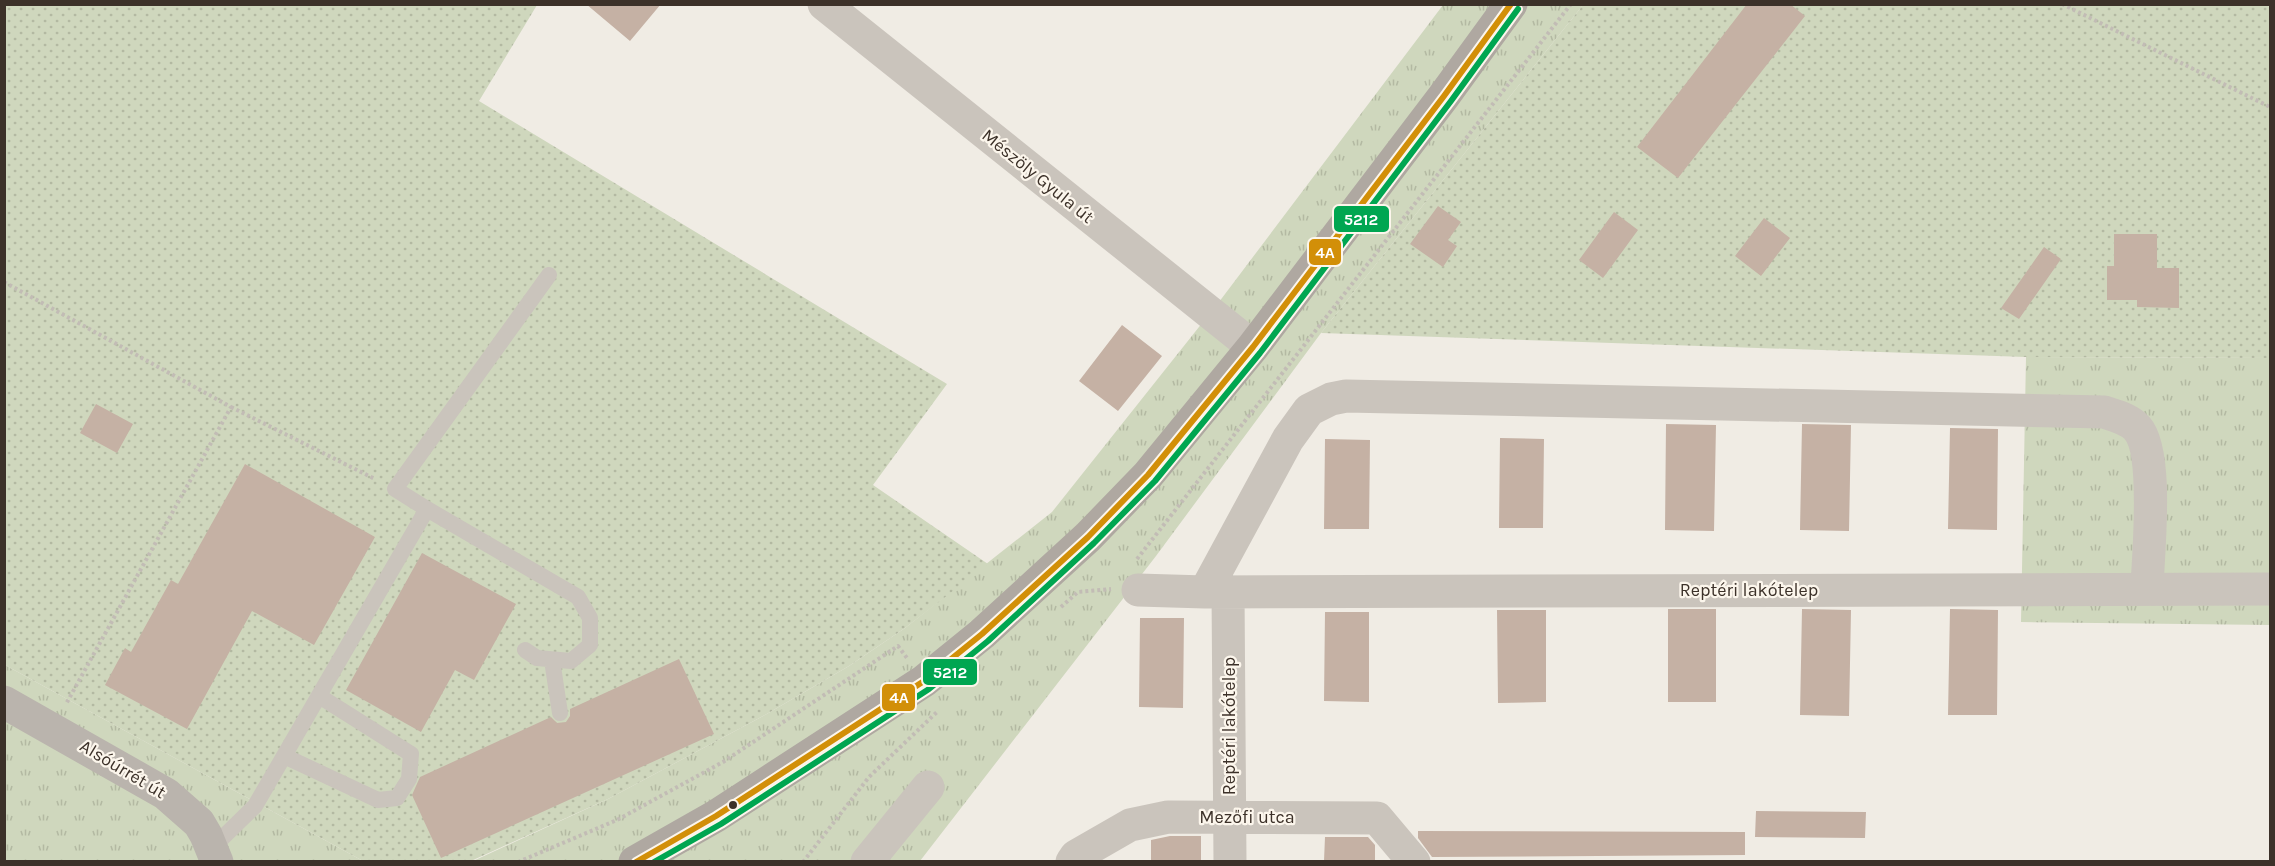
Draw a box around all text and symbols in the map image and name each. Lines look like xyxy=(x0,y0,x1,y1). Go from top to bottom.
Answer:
street label: Mészöly Gyula út xyxy=(978,124,1099,228)
line badge: 5212 xyxy=(1333,205,1390,233)
text: 5212 xyxy=(1344,210,1378,229)
line badge: 4A xyxy=(1308,238,1342,266)
text: 4A xyxy=(1315,243,1335,262)
street label: Reptéri lakótelep xyxy=(1680,579,1818,601)
street label: Reptéri lakótelep xyxy=(1218,657,1240,795)
line badge: 5212 xyxy=(922,658,978,686)
text: 5212 xyxy=(933,663,967,682)
line badge: 4A xyxy=(881,683,916,712)
text: 4A xyxy=(889,688,909,707)
street label: Alsóúrrét út xyxy=(76,735,170,803)
unlabelled marker xyxy=(727,799,739,811)
street label: Mezőfi utca xyxy=(1199,806,1295,828)

